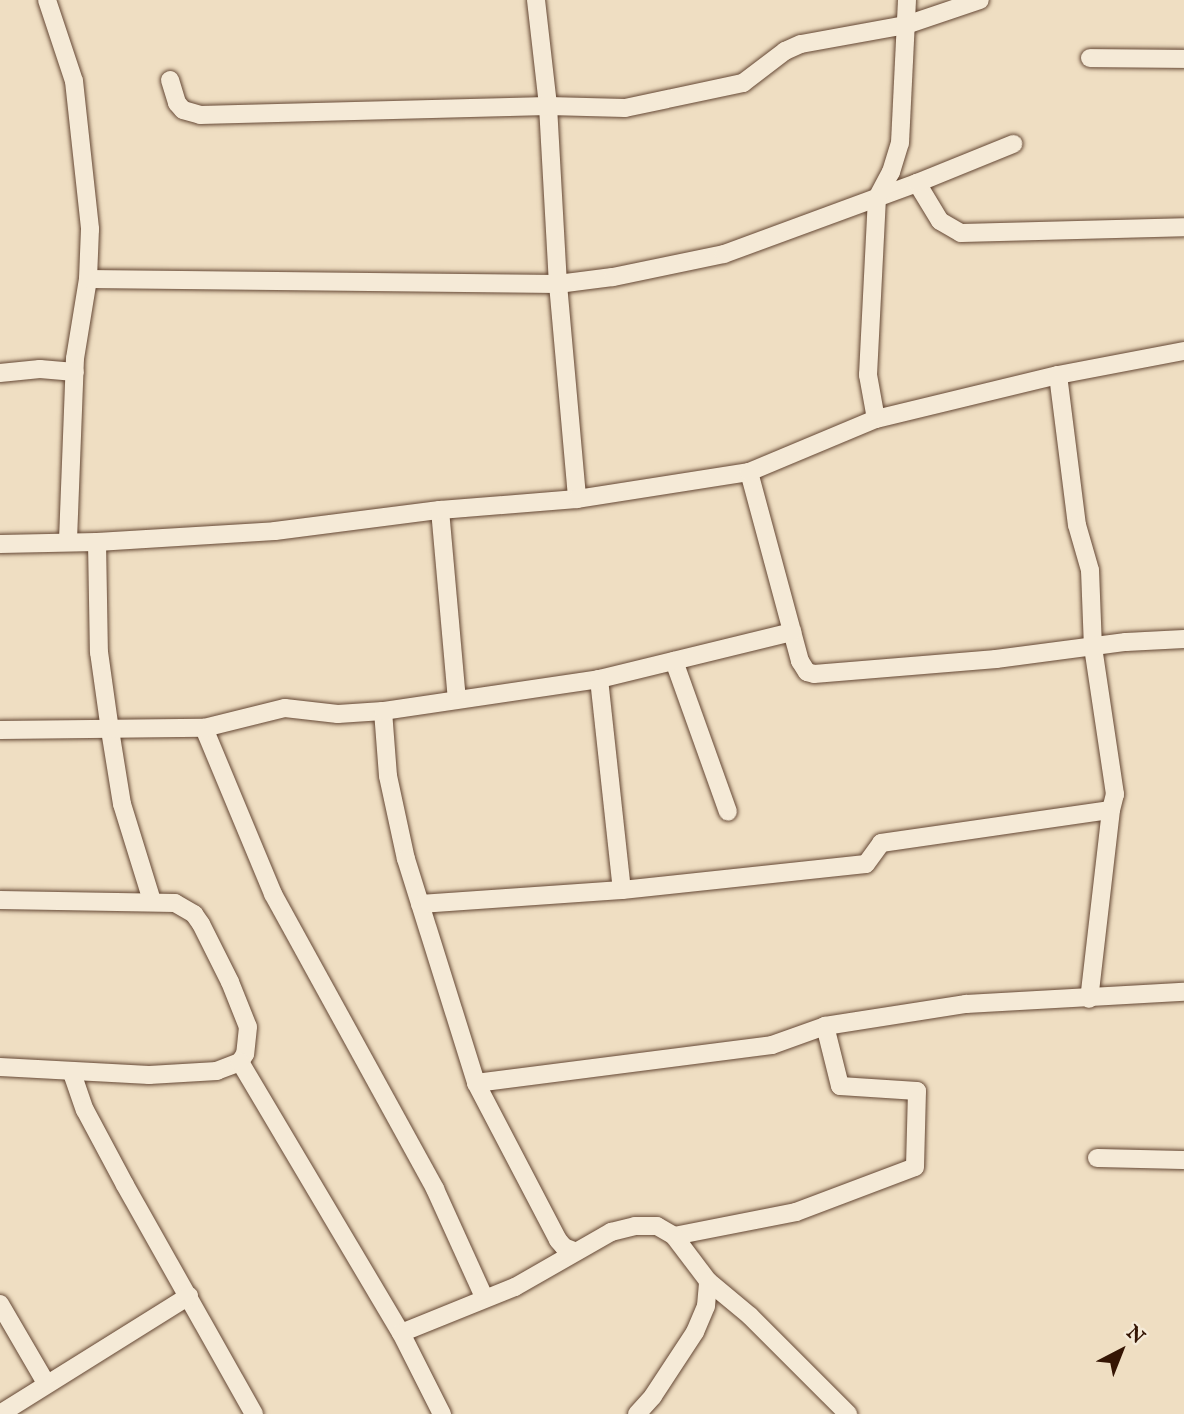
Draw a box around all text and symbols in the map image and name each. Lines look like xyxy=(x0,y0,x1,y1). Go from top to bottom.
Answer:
north arrow xyxy=(1086,1316,1156,1386)
text: N xyxy=(1121,1321,1149,1350)

